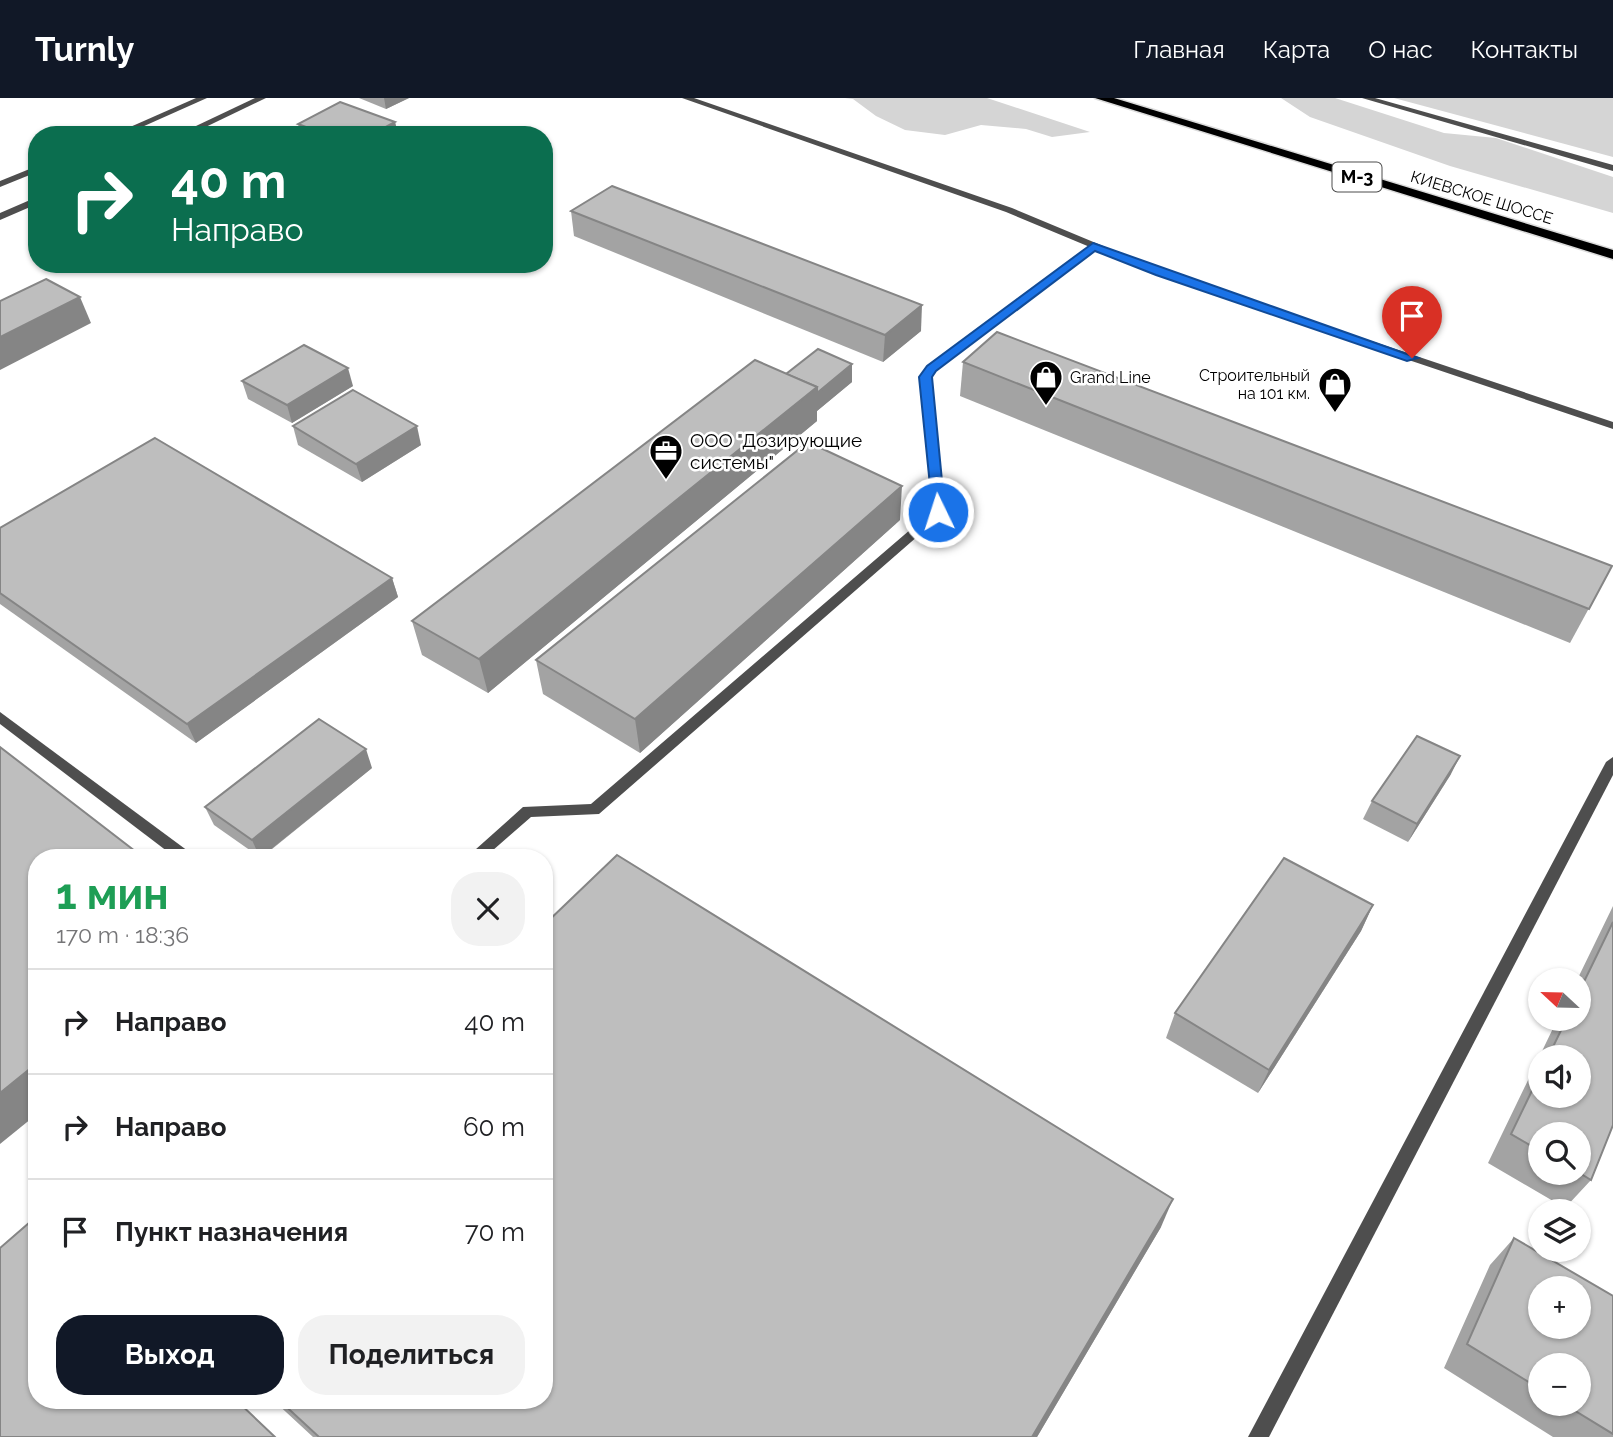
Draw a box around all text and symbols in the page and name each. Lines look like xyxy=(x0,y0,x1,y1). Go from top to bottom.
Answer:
text: Turnly xyxy=(35,30,134,69)
text: Главная xyxy=(1133,35,1225,64)
text: Карта xyxy=(1263,35,1330,64)
text: О нас xyxy=(1368,35,1433,64)
text: Контакты xyxy=(1471,35,1578,64)
text: 40 m xyxy=(171,152,286,209)
icon: right xyxy=(56,154,147,245)
road number: М-3 xyxy=(1332,162,1382,192)
street label: КИЕВСКОЕ ШОССЕ xyxy=(1408,167,1556,228)
text: Направо xyxy=(171,211,303,248)
pin xyxy=(1382,286,1442,358)
icon: arrive xyxy=(1393,297,1431,335)
shop icon: Grand Line xyxy=(1027,358,1065,407)
shop icon: Строительный на 101 км. xyxy=(1316,365,1354,414)
place label: Строительный на 101 км. xyxy=(1199,366,1310,403)
place label: Grand Line xyxy=(1070,368,1151,387)
place label: ООО "Дозирующие системы" xyxy=(690,429,862,473)
office icon: ООО "Дозирующие системы" xyxy=(647,432,685,481)
position arrow xyxy=(901,475,975,549)
text: 1 мин xyxy=(56,870,169,919)
button: close xyxy=(451,872,525,946)
text: 170 m · 18:36 xyxy=(56,921,189,948)
north arrow xyxy=(1528,968,1591,1031)
map controls xyxy=(1528,968,1591,1416)
icon: right xyxy=(56,1003,94,1041)
text: Направо xyxy=(115,1007,226,1037)
text: 40 m xyxy=(464,1007,525,1037)
button: sound xyxy=(1528,1045,1591,1108)
icon: right xyxy=(56,1108,94,1146)
text: Направо xyxy=(115,1112,226,1142)
text: 60 m xyxy=(463,1112,525,1142)
button: search xyxy=(1528,1122,1591,1185)
button: layers xyxy=(1528,1199,1591,1262)
icon: arrive xyxy=(56,1213,94,1251)
text: Пункт назначения xyxy=(115,1217,348,1247)
text: 70 m xyxy=(465,1217,525,1247)
button: + xyxy=(1528,1276,1591,1339)
button: Выход xyxy=(56,1315,284,1395)
button: Поделиться xyxy=(298,1315,525,1395)
button: − xyxy=(1528,1353,1591,1416)

